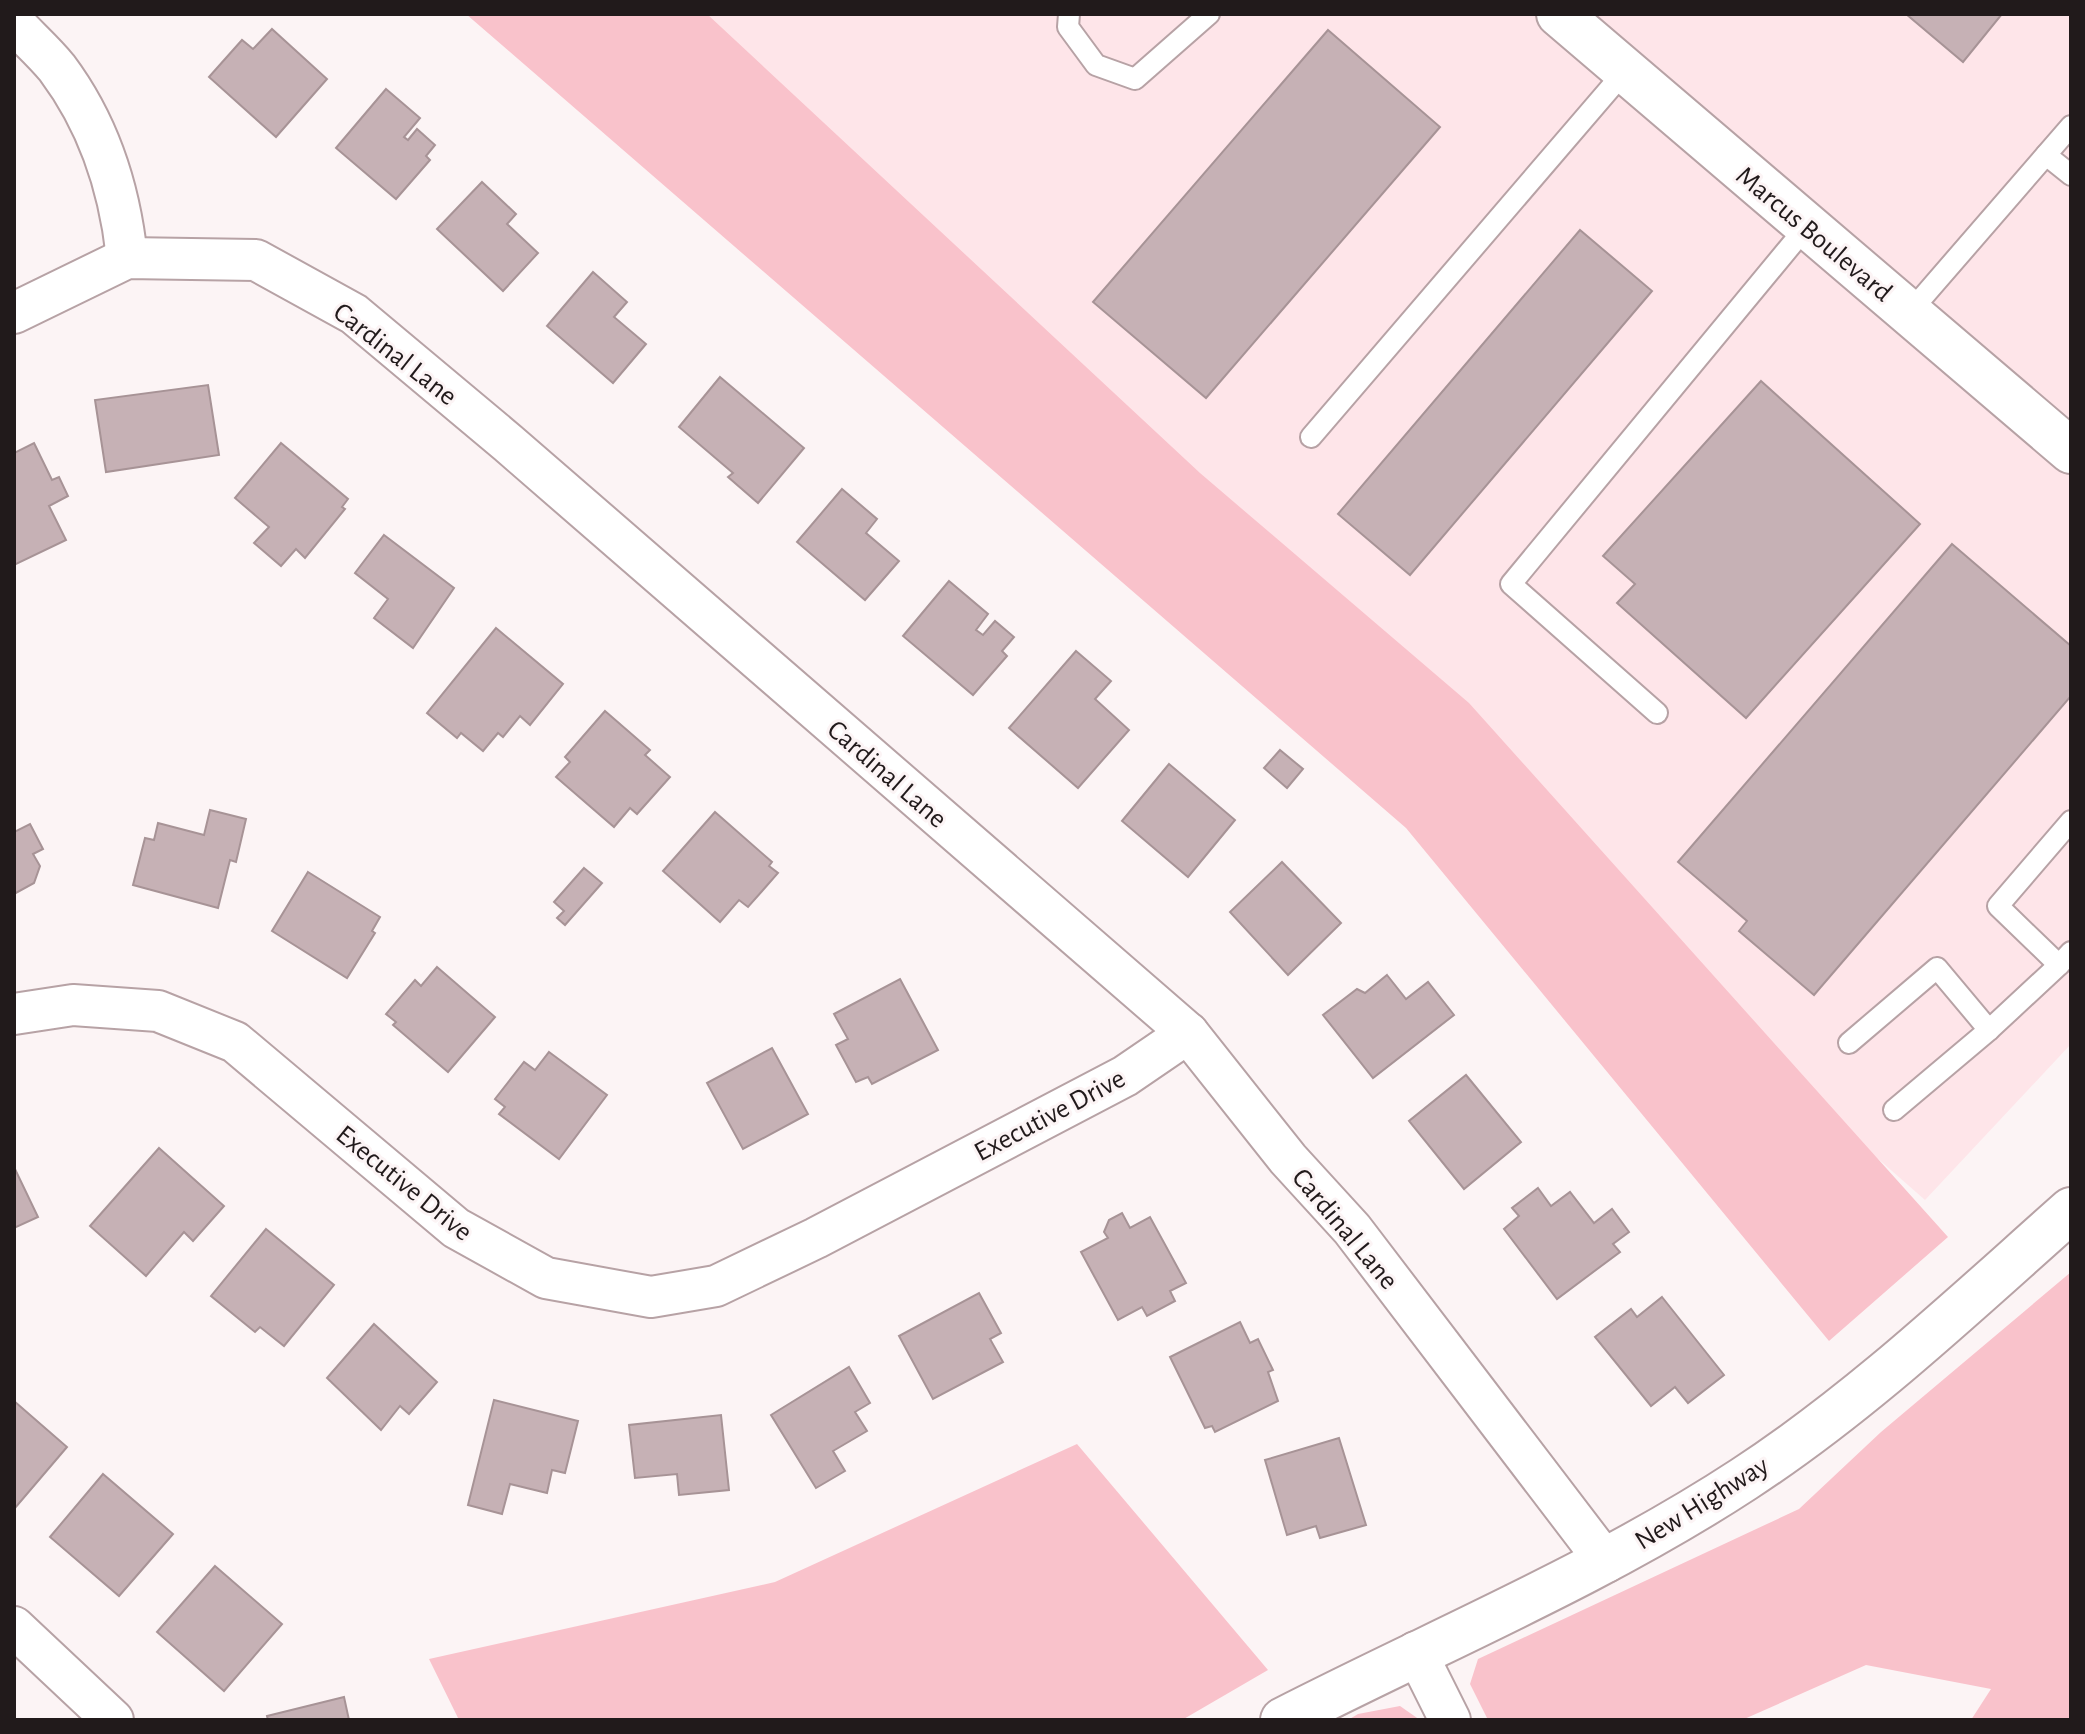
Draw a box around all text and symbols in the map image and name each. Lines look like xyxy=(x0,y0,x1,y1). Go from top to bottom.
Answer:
street label: Marcus Boulevard xyxy=(1731,162,1897,308)
street label: Cardinal Lane xyxy=(328,298,462,411)
street label: Cardinal Lane xyxy=(822,715,952,834)
street label: Executive Drive xyxy=(970,1064,1130,1167)
street label: Executive Drive xyxy=(330,1120,477,1247)
street label: Cardinal Lane xyxy=(1286,1164,1403,1295)
street label: New Highway xyxy=(1630,1452,1774,1556)

